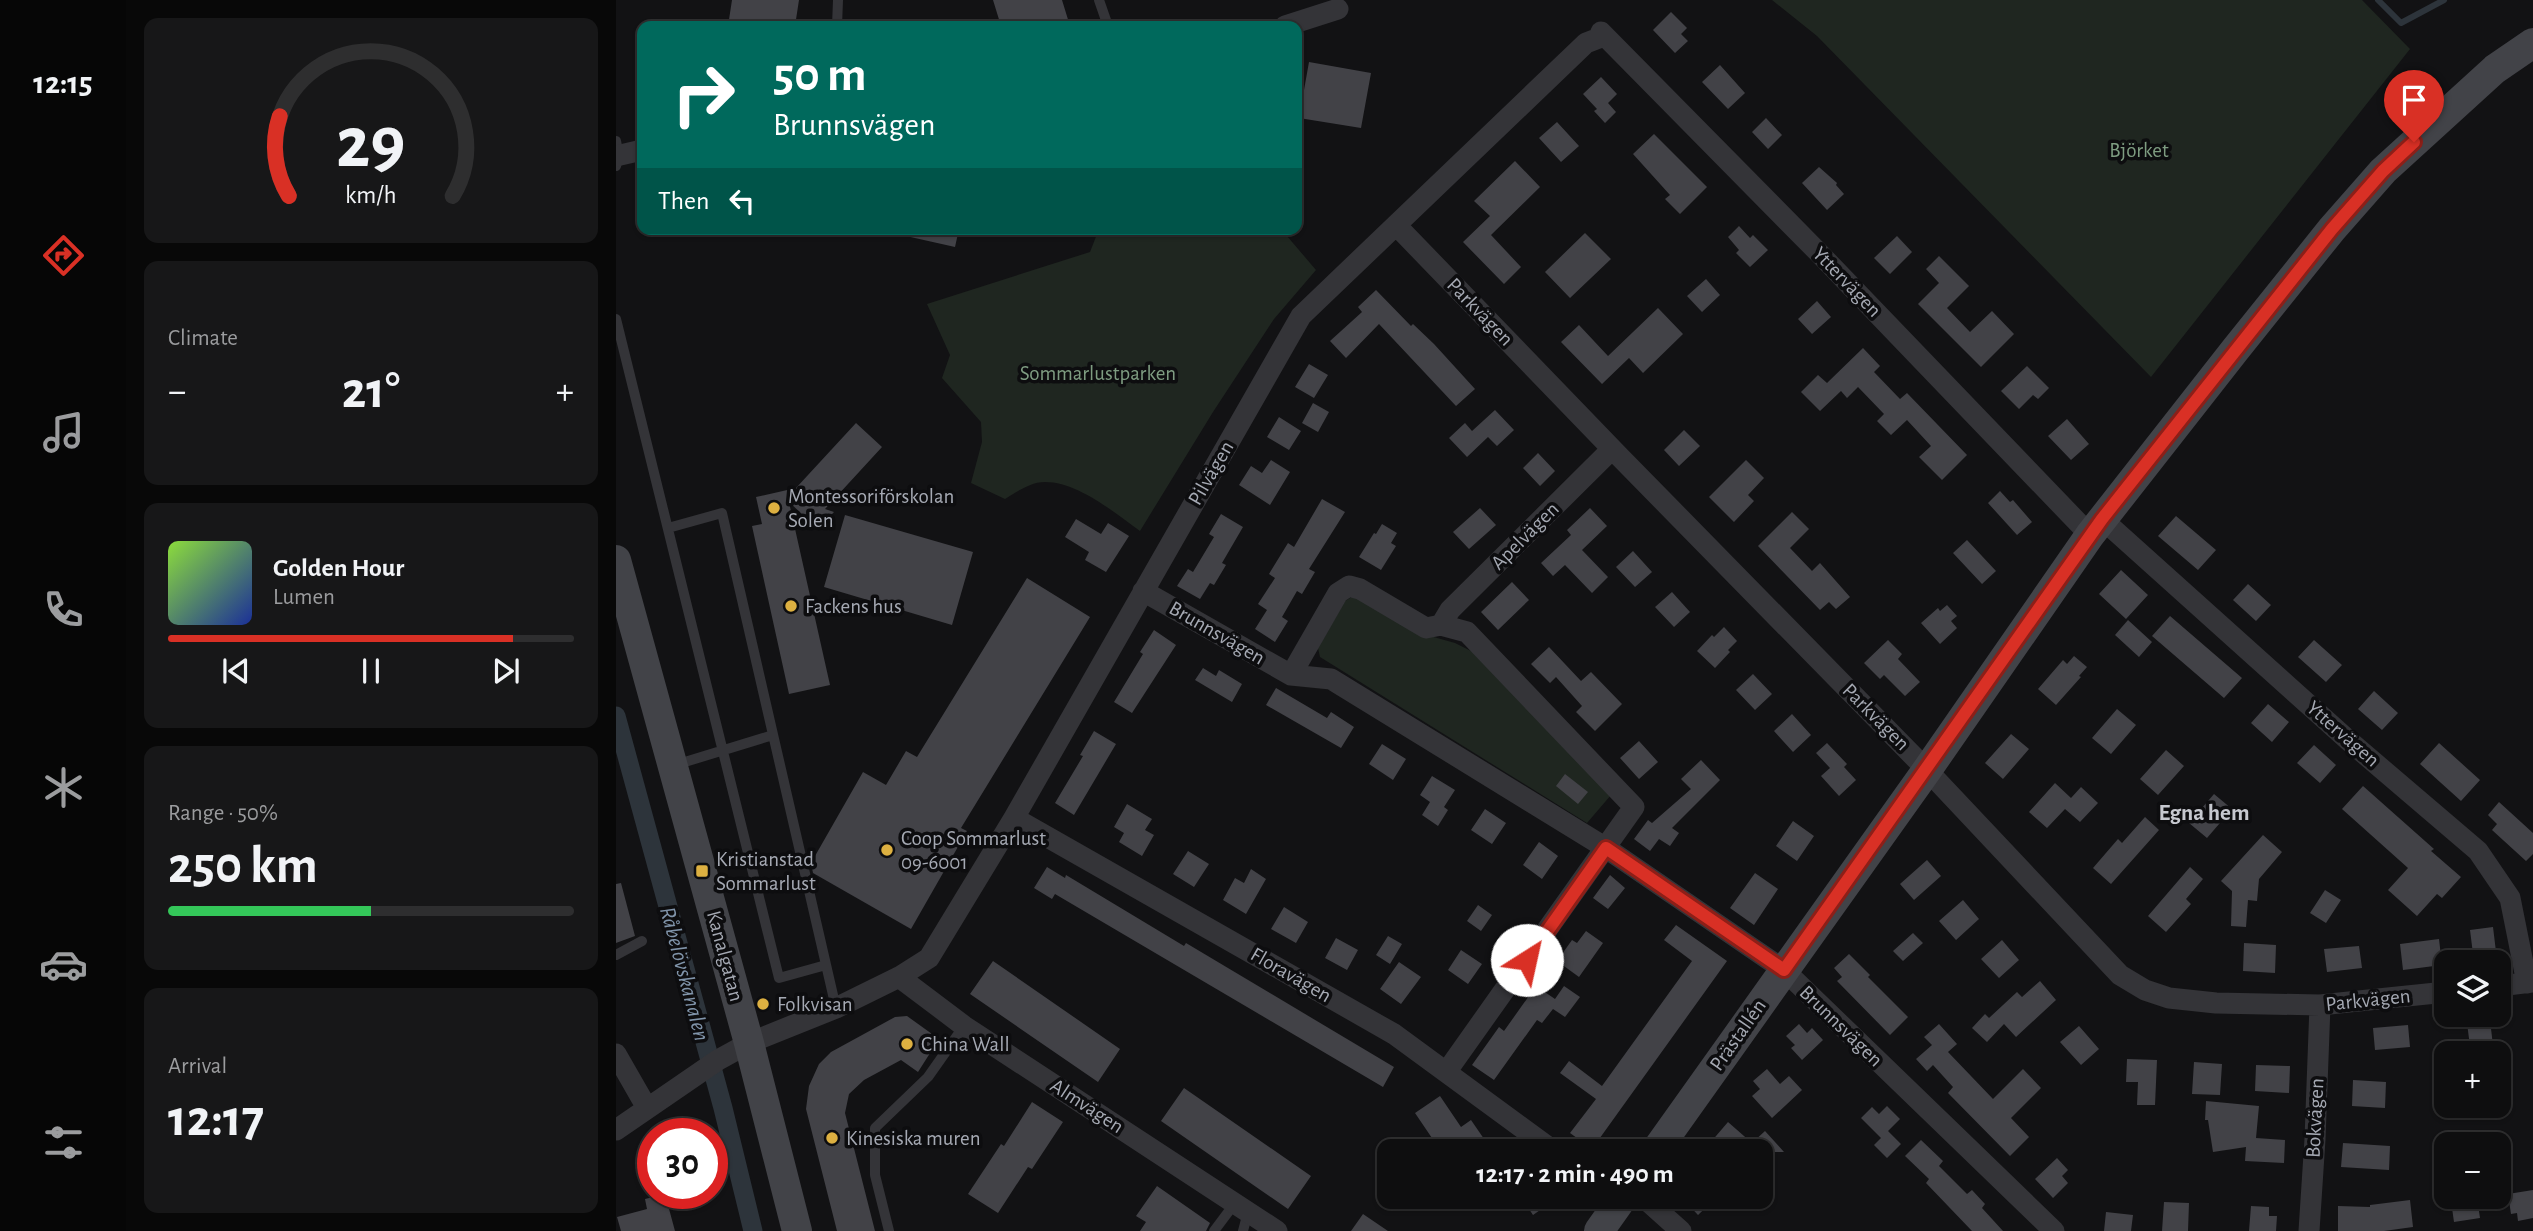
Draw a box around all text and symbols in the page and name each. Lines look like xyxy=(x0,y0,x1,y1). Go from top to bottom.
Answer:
icon: right xyxy=(658,49,749,140)
text: 50 m xyxy=(773,51,867,100)
text: 12:15 xyxy=(33,67,93,99)
pin xyxy=(2384,70,2444,142)
icon: arrive xyxy=(2395,81,2433,119)
text: 29 xyxy=(336,109,406,182)
text: Brunnsvägen xyxy=(773,109,935,141)
park label: Björket xyxy=(2109,140,2169,161)
icon: left xyxy=(723,182,761,220)
text: km/h xyxy=(345,183,397,208)
text: Then xyxy=(658,188,709,214)
icon: directions xyxy=(39,231,88,280)
street label: Yttervägen xyxy=(1809,243,1885,321)
street label: Parkvägen xyxy=(1443,274,1517,350)
text: Climate xyxy=(168,327,238,350)
park label: Sommarlustparken xyxy=(1020,363,1176,384)
text: 21° xyxy=(342,365,400,417)
text: − xyxy=(168,373,186,411)
text: + xyxy=(556,373,574,411)
icon: music xyxy=(39,408,88,457)
street label: Pilvägen xyxy=(1184,437,1238,509)
place label: Montessoriförskolan Solen xyxy=(788,486,954,531)
street label: Apelvägen xyxy=(1487,498,1563,574)
marker: Montessoriförskolan Solen xyxy=(766,500,782,516)
text: Golden Hour xyxy=(273,555,404,581)
icon: phone xyxy=(39,585,88,634)
text: Lumen xyxy=(273,586,335,609)
place label: Fackens hus xyxy=(805,596,902,617)
street label: Brunnsvägen xyxy=(1166,597,1268,669)
marker: Fackens hus xyxy=(783,598,799,614)
icon: previous xyxy=(217,652,255,690)
icon: pause xyxy=(352,652,390,690)
icon: next xyxy=(487,652,525,690)
street label: Parkvägen xyxy=(1838,679,1914,755)
street label: Yttervägen xyxy=(2303,697,2383,771)
icon: climate xyxy=(39,763,88,812)
text: Range · 50% xyxy=(168,802,278,825)
district label: Egna hem xyxy=(2159,802,2250,825)
place label: Coop Sommarlust 09-6001 xyxy=(901,828,1046,873)
text: 250 km xyxy=(168,840,318,892)
marker: Coop Sommarlust 09-6001 xyxy=(879,842,895,858)
place label: Kristianstad Sommarlust xyxy=(716,849,816,894)
marker: Kristianstad Sommarlust xyxy=(694,863,710,879)
water label: Råbelövskanalen xyxy=(655,904,713,1044)
street label: Kanalgatan xyxy=(703,908,747,1004)
position arrow xyxy=(1490,923,1564,997)
icon: car xyxy=(39,940,88,989)
street label: Floravägen xyxy=(1247,944,1335,1006)
map controls xyxy=(2434,950,2511,1209)
button: layers xyxy=(2434,950,2511,1027)
street label: Brunnsvägen xyxy=(1795,981,1887,1071)
street label: Parkvägen xyxy=(2325,985,2411,1015)
place label: Folkvisan xyxy=(777,994,853,1015)
street label: Prästallén xyxy=(1706,995,1770,1075)
marker: Folkvisan xyxy=(755,996,771,1012)
place label: China Wall xyxy=(921,1034,1010,1055)
marker: China Wall xyxy=(899,1036,915,1052)
button: + xyxy=(2434,1041,2511,1118)
text: Arrival xyxy=(168,1055,227,1078)
street label: Almvägen xyxy=(1047,1075,1127,1137)
street label: Bokvägen xyxy=(2302,1078,2328,1158)
text: 12:17 xyxy=(168,1093,264,1145)
icon: filters xyxy=(39,1118,88,1167)
speed limit sign: 30 xyxy=(637,1118,728,1209)
place label: Kinesiska muren xyxy=(846,1128,981,1149)
marker: Kinesiska muren xyxy=(824,1130,840,1146)
button: − xyxy=(2434,1132,2511,1209)
text: 12:17 · 2 min · 490 m xyxy=(1476,1161,1674,1187)

